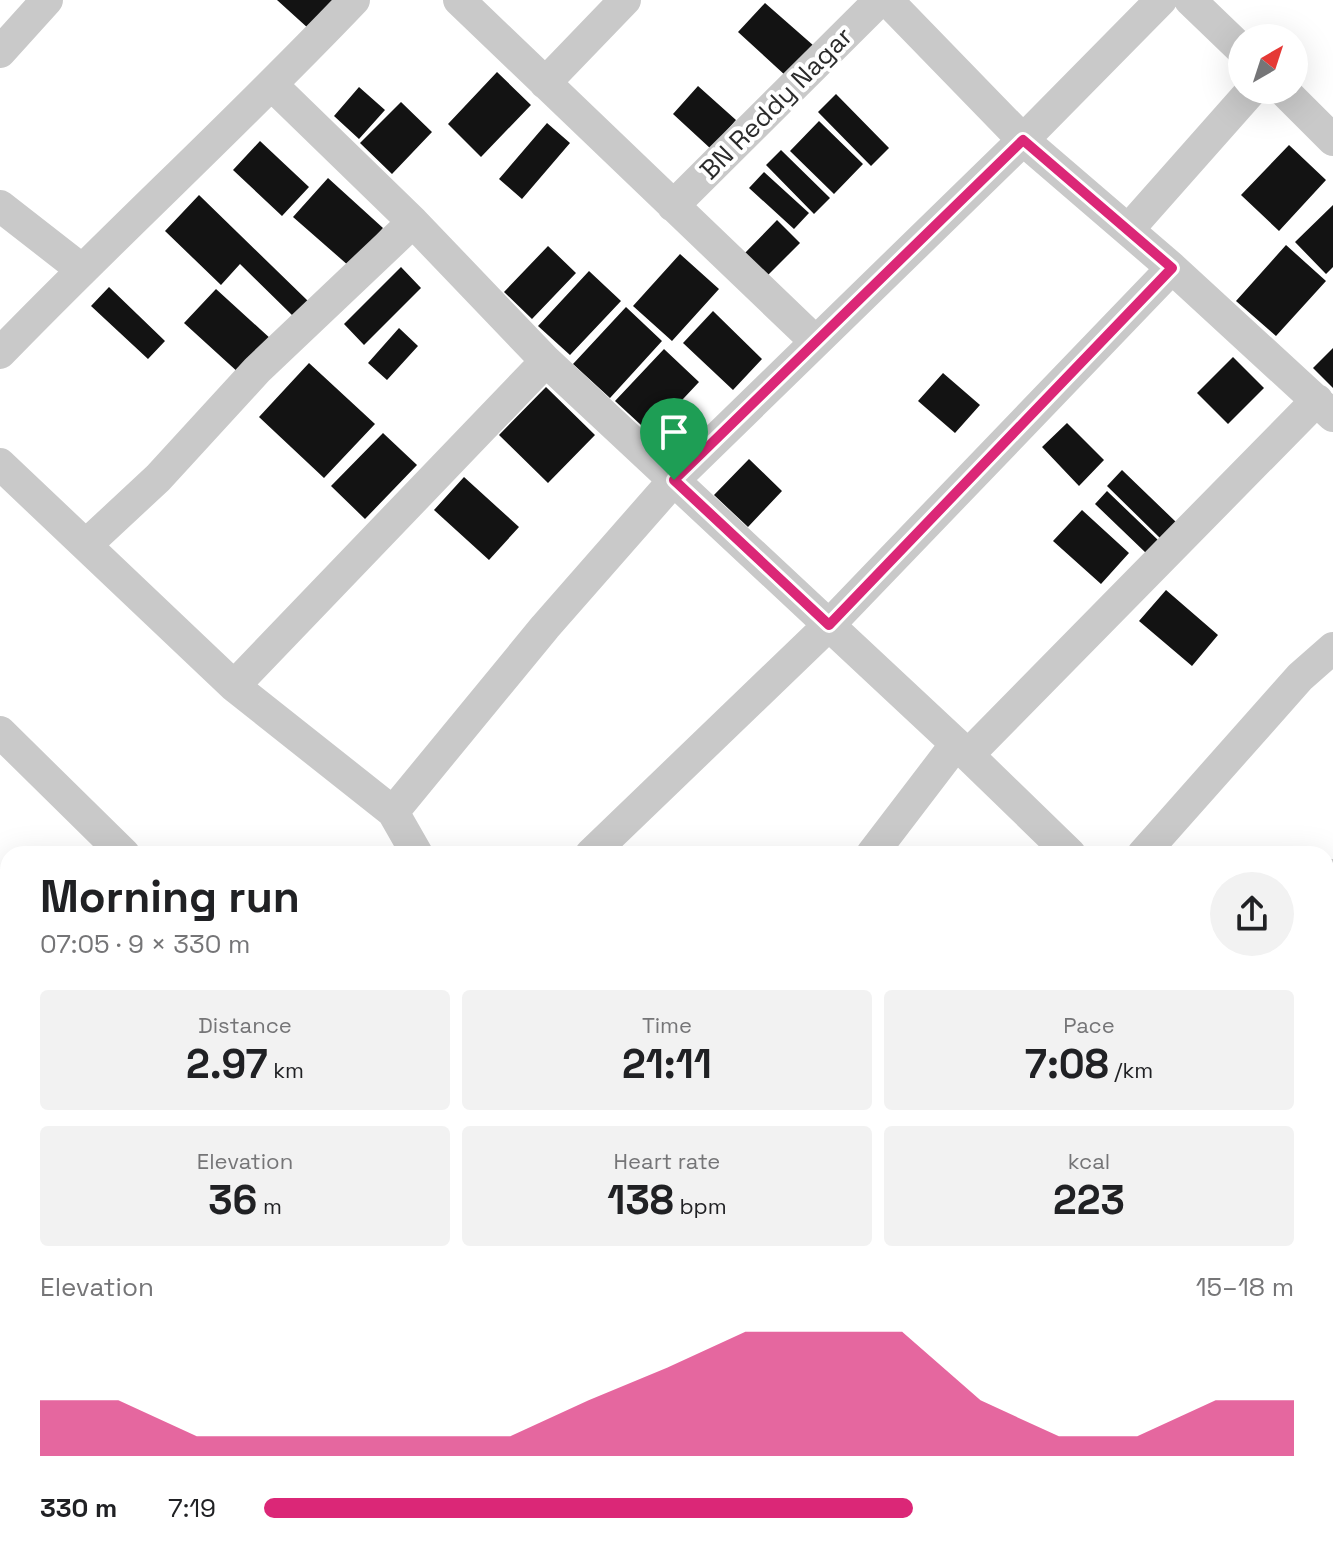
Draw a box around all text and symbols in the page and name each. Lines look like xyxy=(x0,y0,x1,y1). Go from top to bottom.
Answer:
street label: BN Reddy Nagar xyxy=(692,19,860,187)
north arrow xyxy=(1228,24,1308,104)
map controls xyxy=(1228,24,1308,104)
pin xyxy=(640,398,708,480)
icon: arrive xyxy=(652,410,696,454)
text: Morning run xyxy=(40,869,300,925)
button: share xyxy=(1210,872,1294,956)
text: 07:05 · 9 × 330 m xyxy=(40,927,250,961)
text: Distance xyxy=(198,1011,292,1039)
text: Time xyxy=(642,1011,692,1039)
text: Pace xyxy=(1063,1011,1115,1039)
text: 2.97 xyxy=(186,1039,268,1090)
text: 21:11 xyxy=(622,1039,712,1090)
text: 7:08 xyxy=(1025,1039,1109,1090)
text: km xyxy=(268,1056,304,1084)
text: /km xyxy=(1109,1056,1153,1084)
text: Elevation xyxy=(197,1147,293,1175)
text: Heart rate xyxy=(614,1147,720,1175)
text: kcal xyxy=(1068,1147,1110,1175)
text: 36 xyxy=(208,1175,257,1226)
text: 138 xyxy=(607,1175,674,1226)
text: 223 xyxy=(1053,1175,1125,1226)
text: m xyxy=(257,1192,282,1220)
text: bpm xyxy=(674,1192,727,1220)
text: Elevation xyxy=(40,1270,154,1304)
text: 15–18 m xyxy=(1196,1270,1294,1304)
text: 330 m xyxy=(40,1491,117,1525)
text: 7:19 xyxy=(168,1491,216,1525)

